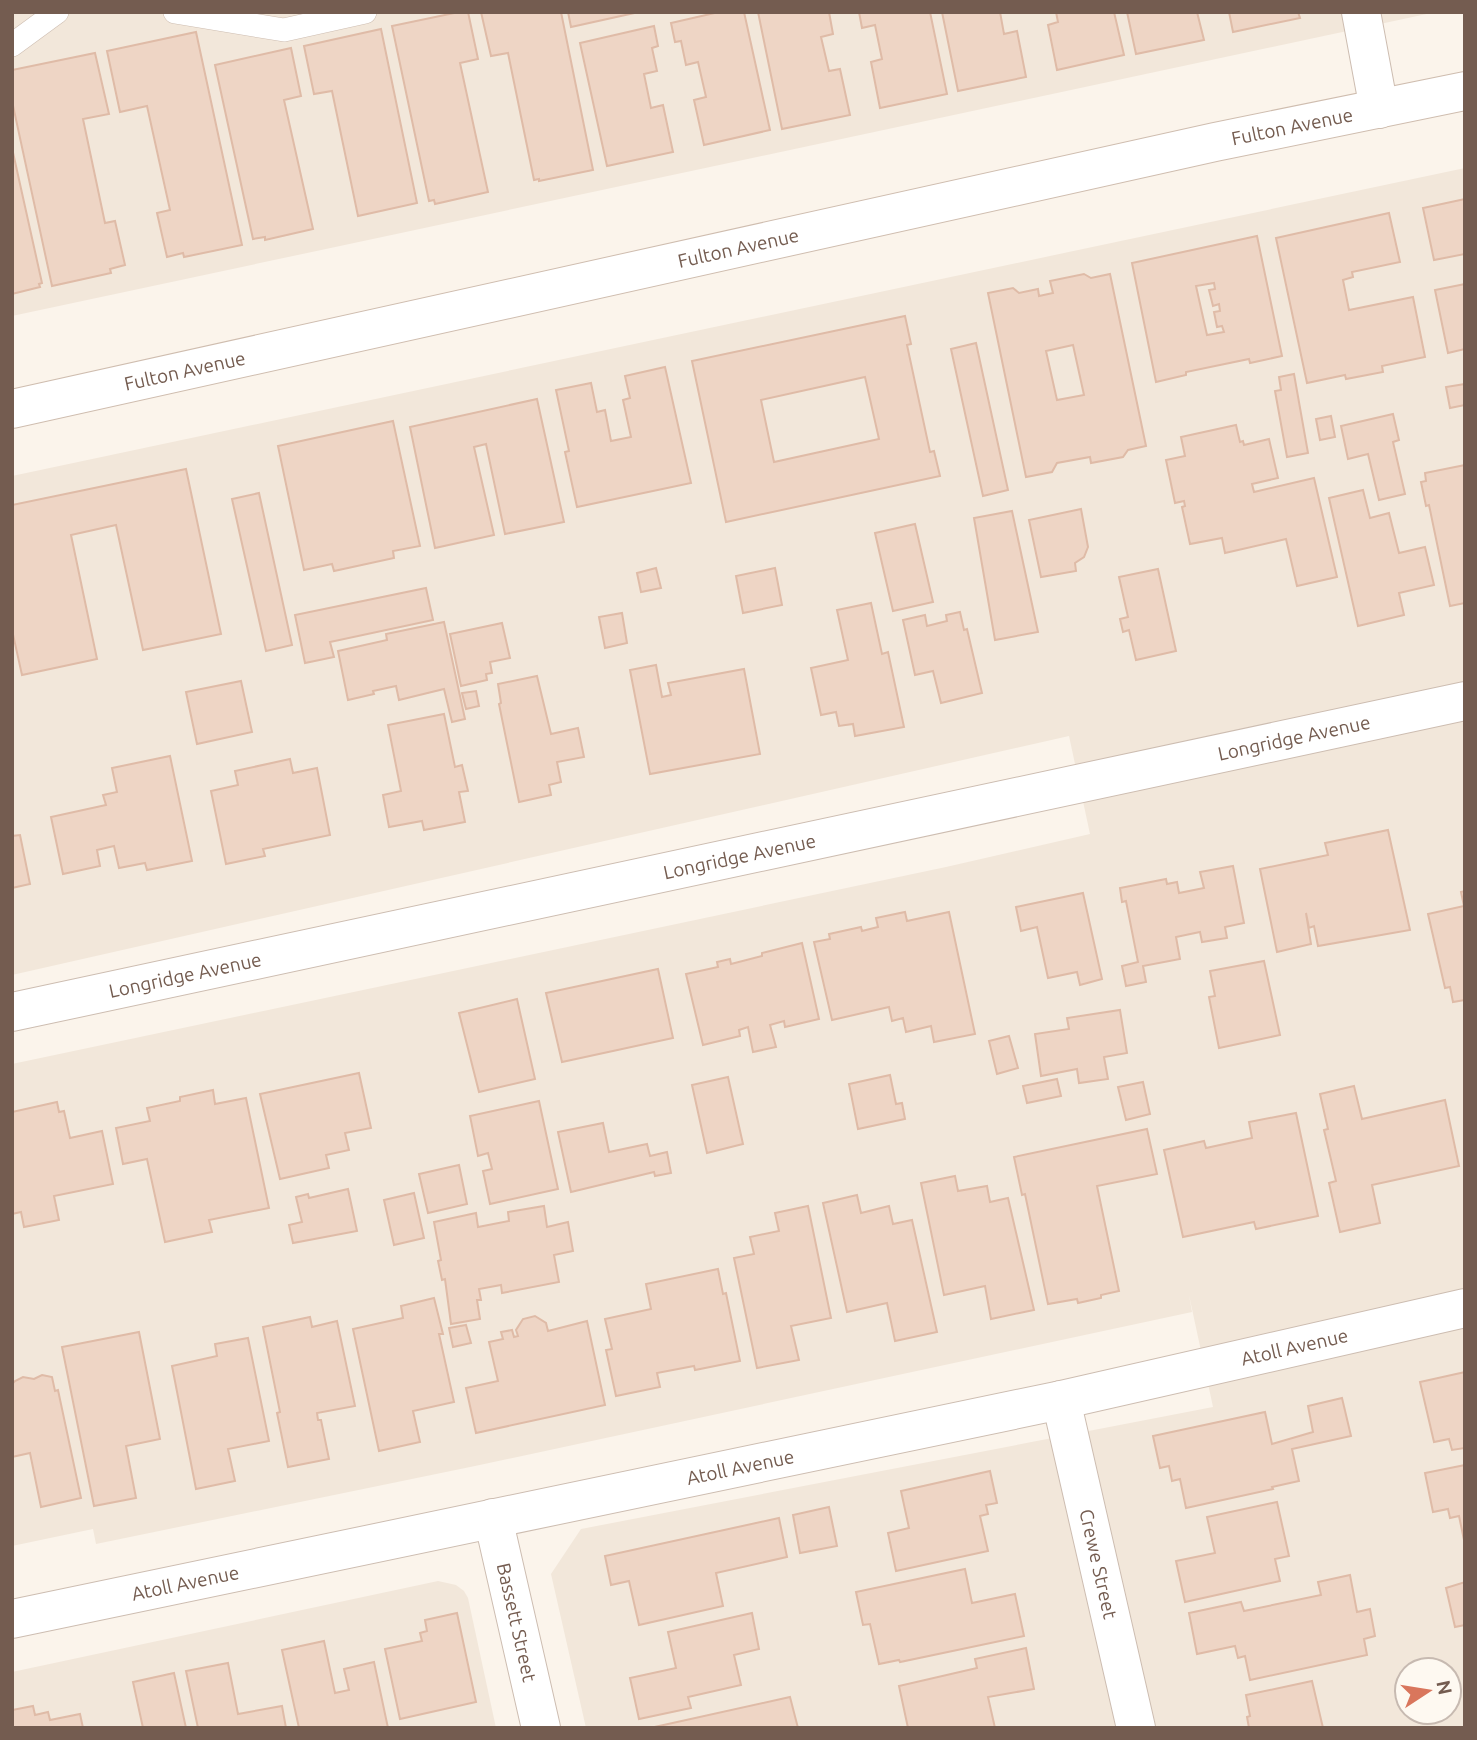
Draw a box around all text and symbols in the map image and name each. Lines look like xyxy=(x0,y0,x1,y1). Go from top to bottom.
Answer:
street label: Fulton Avenue xyxy=(1229,103,1355,149)
street label: Fulton Avenue xyxy=(676,224,801,272)
street label: Fulton Avenue xyxy=(122,347,247,395)
street label: Longridge Avenue xyxy=(1216,711,1372,765)
street label: Longridge Avenue xyxy=(661,829,818,883)
street label: Longridge Avenue xyxy=(107,948,263,1002)
street label: Atoll Avenue xyxy=(1239,1324,1350,1370)
street label: Atoll Avenue xyxy=(685,1445,796,1489)
street label: Crewe Street xyxy=(1075,1507,1122,1621)
street label: Atoll Avenue xyxy=(130,1561,241,1605)
street label: Bassett Street xyxy=(493,1561,541,1684)
north arrow xyxy=(1393,1656,1463,1726)
text: N xyxy=(1432,1678,1457,1697)

